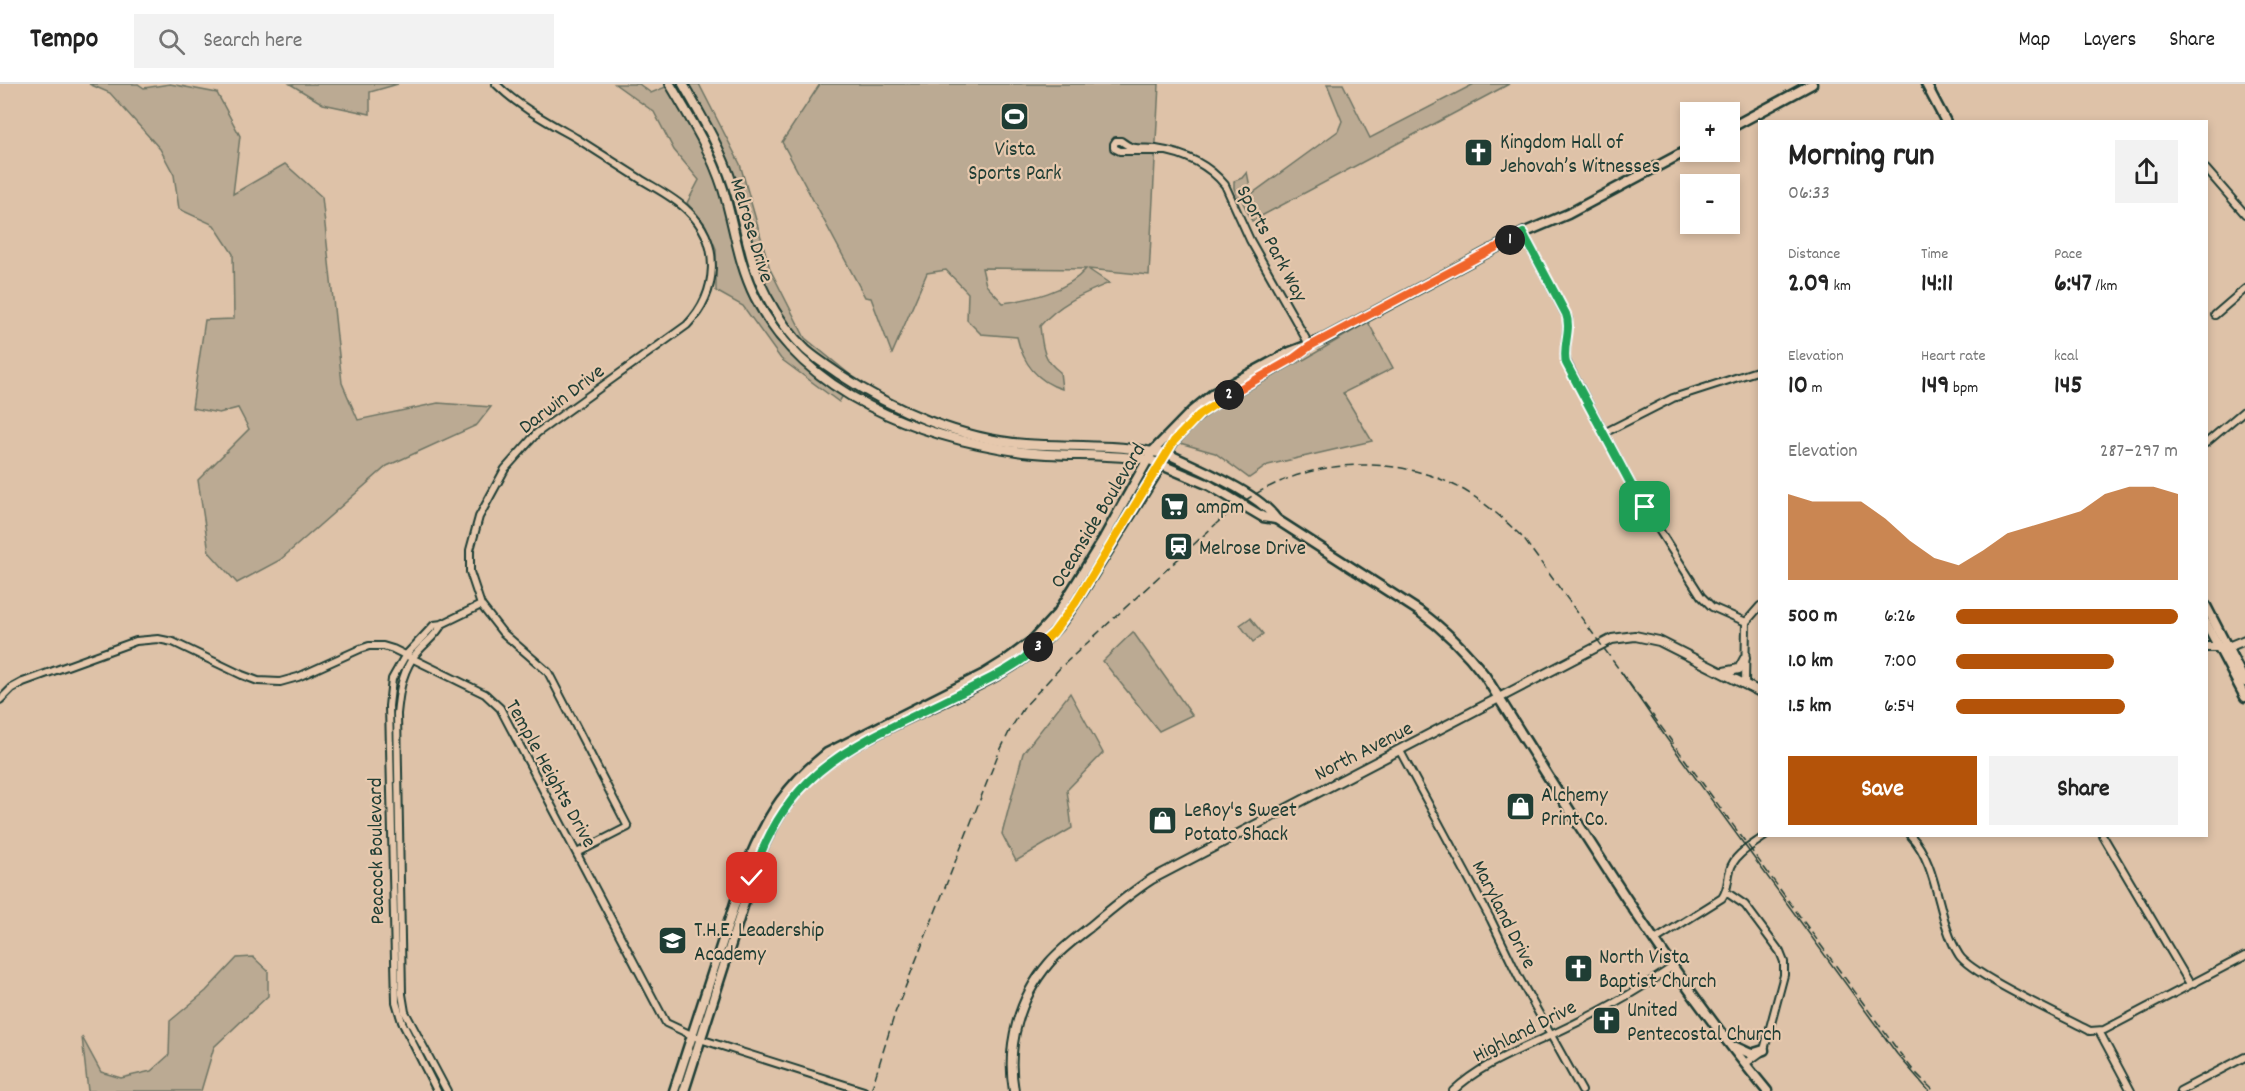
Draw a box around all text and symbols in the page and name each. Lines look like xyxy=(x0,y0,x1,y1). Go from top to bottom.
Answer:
search box xyxy=(134,14,554,68)
text: Tempo xyxy=(30,21,98,61)
icon: search xyxy=(155,25,188,58)
text: Search here xyxy=(203,26,303,57)
text: Map xyxy=(2019,26,2050,56)
text: Layers xyxy=(2083,26,2136,56)
text: Share xyxy=(2169,26,2215,56)
sports icon: Vista Sports Park xyxy=(999,101,1031,133)
map controls xyxy=(1680,102,1740,234)
button: + xyxy=(1680,102,1740,162)
place label: Kingdom Hall of Jehovah’s Witnesses xyxy=(1500,129,1660,183)
text: Morning run xyxy=(1788,134,1935,181)
place label: Vista Sports Park xyxy=(968,136,1062,190)
church icon: Kingdom Hall of Jehovah’s Witnesses xyxy=(1463,137,1495,169)
button: share xyxy=(2115,140,2178,203)
button: − xyxy=(1680,174,1740,234)
street label: Melrose Drive xyxy=(720,175,780,286)
text: 06:33 xyxy=(1788,180,1830,208)
street label: Sports Park Way xyxy=(1227,181,1314,309)
pin: 1 xyxy=(1495,225,1525,255)
text: 1 xyxy=(1508,228,1512,251)
text: Distance xyxy=(1788,243,1840,266)
text: Time xyxy=(1921,243,1948,266)
text: Pace xyxy=(2054,243,2082,266)
text: 2.09 xyxy=(1788,266,1830,303)
text: 14:11 xyxy=(1921,266,1953,303)
text: 6:47 xyxy=(2054,266,2092,303)
text: km xyxy=(1830,275,1851,298)
text: /km xyxy=(2092,275,2118,298)
text: Elevation xyxy=(1788,345,1844,368)
text: Heart rate xyxy=(1921,345,1986,368)
text: kcal xyxy=(2054,345,2078,368)
street label: Darwin Drive xyxy=(514,358,612,443)
text: 10 xyxy=(1788,368,1808,405)
text: 149 xyxy=(1921,368,1949,405)
text: 145 xyxy=(2054,368,2083,405)
text: m xyxy=(1808,377,1823,400)
text: bpm xyxy=(1949,377,1978,400)
pin: 2 xyxy=(1214,380,1244,410)
text: 2 xyxy=(1226,383,1233,406)
street label: Oceanside Boulevard xyxy=(1044,438,1155,595)
text: Elevation xyxy=(1788,438,1858,466)
text: 287–297 m xyxy=(2100,438,2178,466)
pin xyxy=(1619,481,1670,532)
supermarket icon: ampm xyxy=(1159,490,1191,522)
icon: arrive xyxy=(1628,490,1661,523)
place label: ampm xyxy=(1196,494,1244,524)
station icon: Melrose Drive xyxy=(1162,531,1194,563)
place label: Melrose Drive xyxy=(1199,535,1306,565)
text: 500 m xyxy=(1788,603,1837,631)
text: 6:26 xyxy=(1884,603,1916,631)
pin: 3 xyxy=(1023,632,1053,662)
text: 3 xyxy=(1034,635,1042,658)
text: 1.0 km xyxy=(1788,648,1833,676)
text: 7:00 xyxy=(1884,648,1917,676)
text: 1.5 km xyxy=(1788,693,1831,721)
text: 6:54 xyxy=(1884,693,1915,721)
street label: Temple Heights Drive xyxy=(496,695,603,854)
street label: North Avenue xyxy=(1310,715,1419,790)
button: Save xyxy=(1788,756,1977,825)
button: Share xyxy=(1989,756,2178,825)
street label: Peacock Boulevard xyxy=(362,777,394,925)
place label: Alchemy Print Co. xyxy=(1541,782,1608,836)
shop icon: Alchemy Print Co. xyxy=(1504,790,1536,822)
place label: LeRoy's Sweet Potato Shack xyxy=(1184,797,1297,851)
shop icon: LeRoy's Sweet Potato Shack xyxy=(1147,805,1179,837)
pin xyxy=(726,852,777,903)
street label: Maryland Drive xyxy=(1462,856,1543,975)
icon: check xyxy=(735,861,768,894)
place label: T.H.E. Leadership Academy xyxy=(694,917,825,971)
school or university icon: T.H.E. Leadership Academy xyxy=(657,925,689,957)
place label: North Vista Baptist Church xyxy=(1599,944,1716,998)
church icon: North Vista Baptist Church xyxy=(1562,952,1594,984)
street label: Highland Drive xyxy=(1468,994,1583,1072)
place label: United Pentecostal Church xyxy=(1627,997,1781,1051)
church icon: United Pentecostal Church xyxy=(1590,1005,1622,1037)

